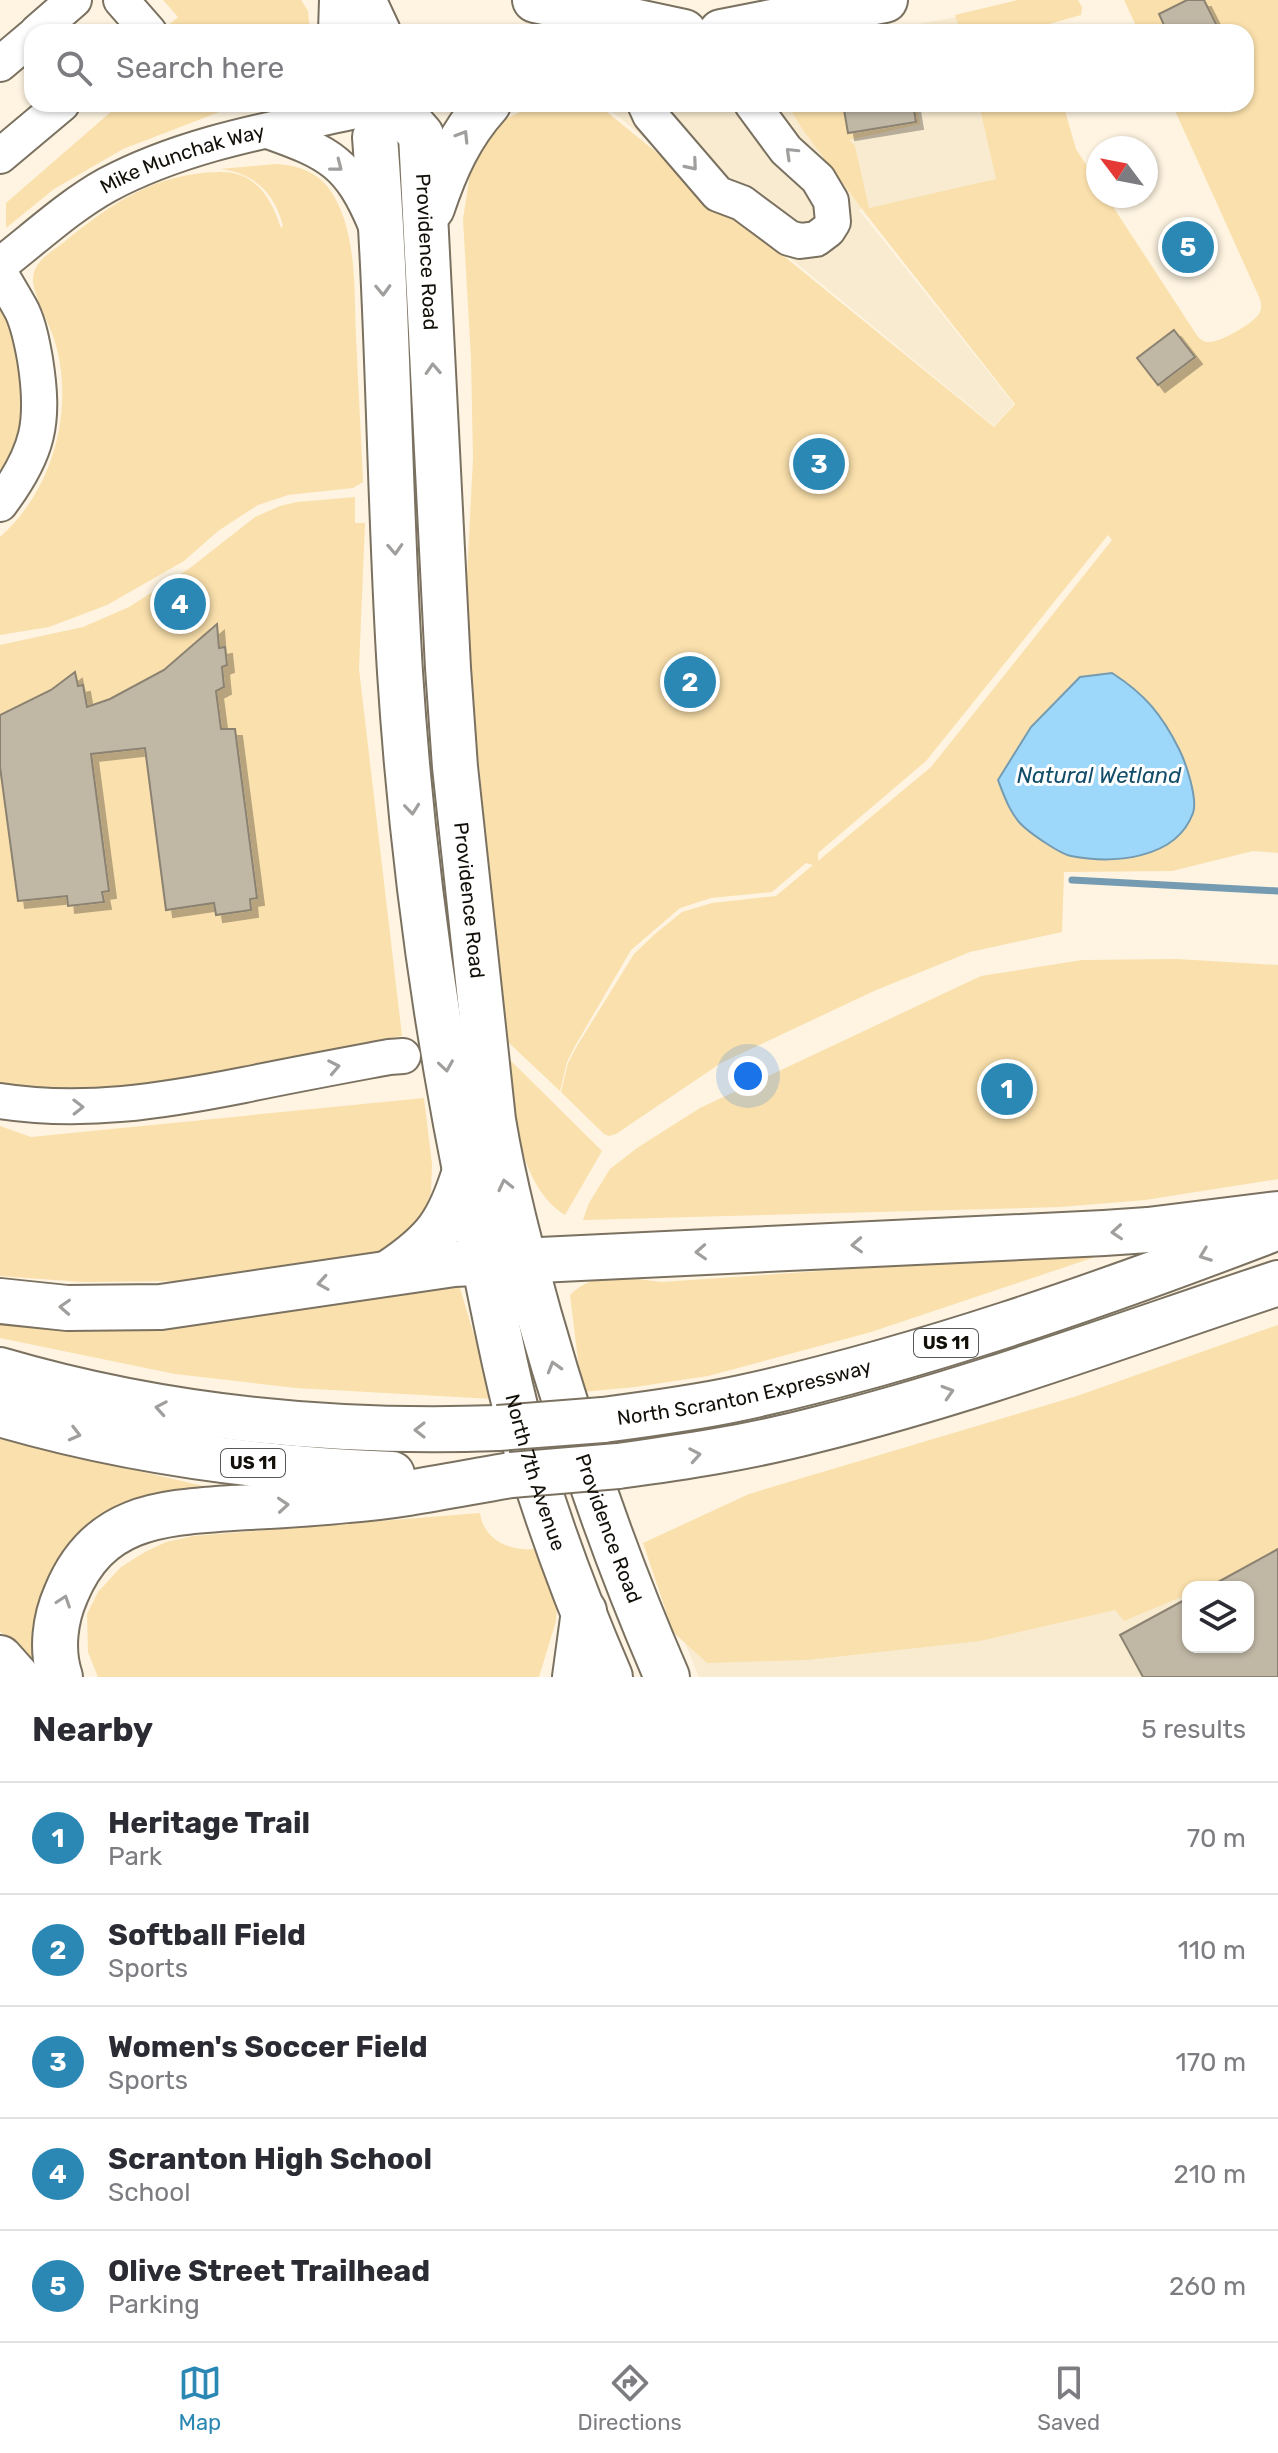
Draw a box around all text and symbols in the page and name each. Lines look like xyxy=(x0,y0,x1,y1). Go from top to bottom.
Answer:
search box xyxy=(24,24,1254,112)
icon: search xyxy=(52,46,96,90)
text: Search here xyxy=(116,50,284,86)
street label: Mike Munchak Way xyxy=(96,119,267,199)
one-way arrow xyxy=(454,131,469,145)
north arrow xyxy=(1086,136,1158,208)
one-way arrow xyxy=(786,147,800,162)
one-way arrow xyxy=(328,156,343,170)
one-way arrow xyxy=(682,156,697,171)
street label: Providence Road xyxy=(411,173,443,331)
pin: 5 xyxy=(1162,217,1214,277)
one-way arrow xyxy=(375,284,392,297)
one-way arrow xyxy=(425,362,442,375)
pin: 3 xyxy=(793,434,845,494)
one-way arrow xyxy=(386,543,403,556)
pin: 4 xyxy=(154,574,206,634)
pin: 2 xyxy=(664,652,716,712)
water label: Natural Wetland xyxy=(1017,762,1182,789)
one-way arrow xyxy=(403,803,420,816)
street label: Providence Road xyxy=(449,821,490,980)
your location xyxy=(728,1056,768,1096)
pin: 1 xyxy=(981,1059,1033,1119)
one-way arrow xyxy=(327,1060,341,1077)
one-way arrow xyxy=(437,1060,454,1073)
one-way arrow xyxy=(72,1098,85,1116)
one-way arrow xyxy=(497,1179,514,1193)
one-way arrow xyxy=(1110,1223,1123,1240)
one-way arrow xyxy=(850,1236,863,1253)
one-way arrow xyxy=(694,1243,707,1260)
one-way arrow xyxy=(1199,1245,1213,1262)
one-way arrow xyxy=(316,1274,330,1291)
one-way arrow xyxy=(58,1299,71,1316)
road number: US 11 xyxy=(914,1329,978,1357)
street label: North Scranton Expressway xyxy=(616,1354,874,1430)
one-way arrow xyxy=(547,1361,563,1375)
one-way arrow xyxy=(940,1385,954,1401)
street label: North 7th Avenue xyxy=(500,1392,571,1554)
one-way arrow xyxy=(155,1400,168,1417)
one-way arrow xyxy=(413,1421,426,1439)
one-way arrow xyxy=(68,1425,82,1442)
one-way arrow xyxy=(689,1447,702,1464)
road number: US 11 xyxy=(221,1449,285,1477)
street label: Providence Road xyxy=(571,1451,647,1606)
one-way arrow xyxy=(277,1497,290,1514)
map controls xyxy=(1182,1581,1254,1653)
button: layers xyxy=(1182,1581,1254,1653)
one-way arrow xyxy=(55,1594,71,1608)
text: Nearby xyxy=(32,1709,153,1750)
text: 5 results xyxy=(1141,1714,1246,1745)
text: Heritage Trail xyxy=(108,1805,310,1841)
text: 1 xyxy=(52,1823,64,1854)
text: 70 m xyxy=(1187,1823,1246,1854)
text: Park xyxy=(108,1841,162,1872)
text: Softball Field xyxy=(108,1917,306,1953)
text: 2 xyxy=(50,1935,66,1966)
text: 110 m xyxy=(1178,1935,1246,1966)
text: Sports xyxy=(108,1953,188,1984)
text: Women's Soccer Field xyxy=(108,2029,428,2065)
text: 3 xyxy=(49,2047,67,2078)
text: 170 m xyxy=(1176,2047,1246,2078)
text: Sports xyxy=(108,2065,188,2096)
text: Scranton High School xyxy=(108,2141,432,2177)
text: 4 xyxy=(49,2159,67,2190)
text: 210 m xyxy=(1174,2159,1246,2190)
text: School xyxy=(108,2177,191,2208)
text: Olive Street Trailhead xyxy=(108,2253,430,2289)
text: 5 xyxy=(50,2271,66,2302)
text: 260 m xyxy=(1169,2271,1246,2302)
text: Parking xyxy=(108,2289,200,2320)
tab: Map xyxy=(178,2361,222,2436)
tab: Directions xyxy=(577,2361,682,2436)
tab: Saved xyxy=(1037,2361,1100,2436)

